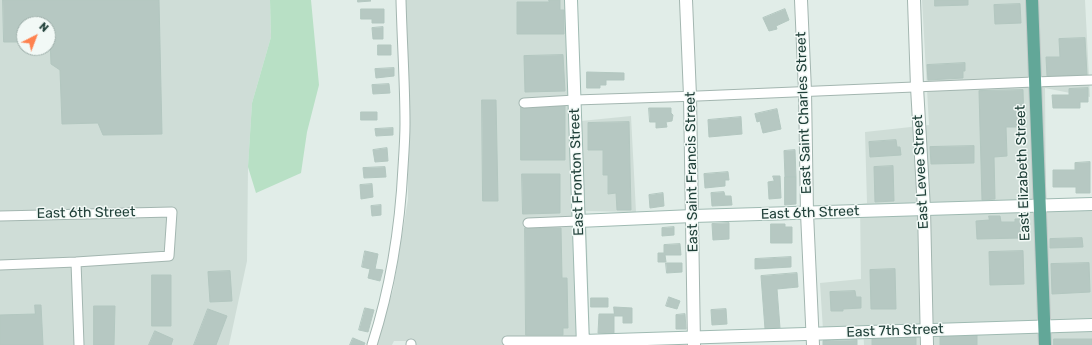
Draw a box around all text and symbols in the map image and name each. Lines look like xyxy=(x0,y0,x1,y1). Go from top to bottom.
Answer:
north arrow xyxy=(16,16,56,56)
text: N xyxy=(36,20,51,35)
street label: East Saint Charles Street xyxy=(793,31,815,195)
street label: East Saint Francis Street xyxy=(682,91,702,253)
street label: East Elizabeth Street xyxy=(1012,105,1034,241)
street label: East Fronton Street xyxy=(566,108,588,236)
street label: East Levee Street xyxy=(910,114,932,230)
street label: East 6th Street xyxy=(760,203,860,223)
street label: East 6th Street xyxy=(37,204,135,222)
street label: East 7th Street xyxy=(846,321,944,341)

